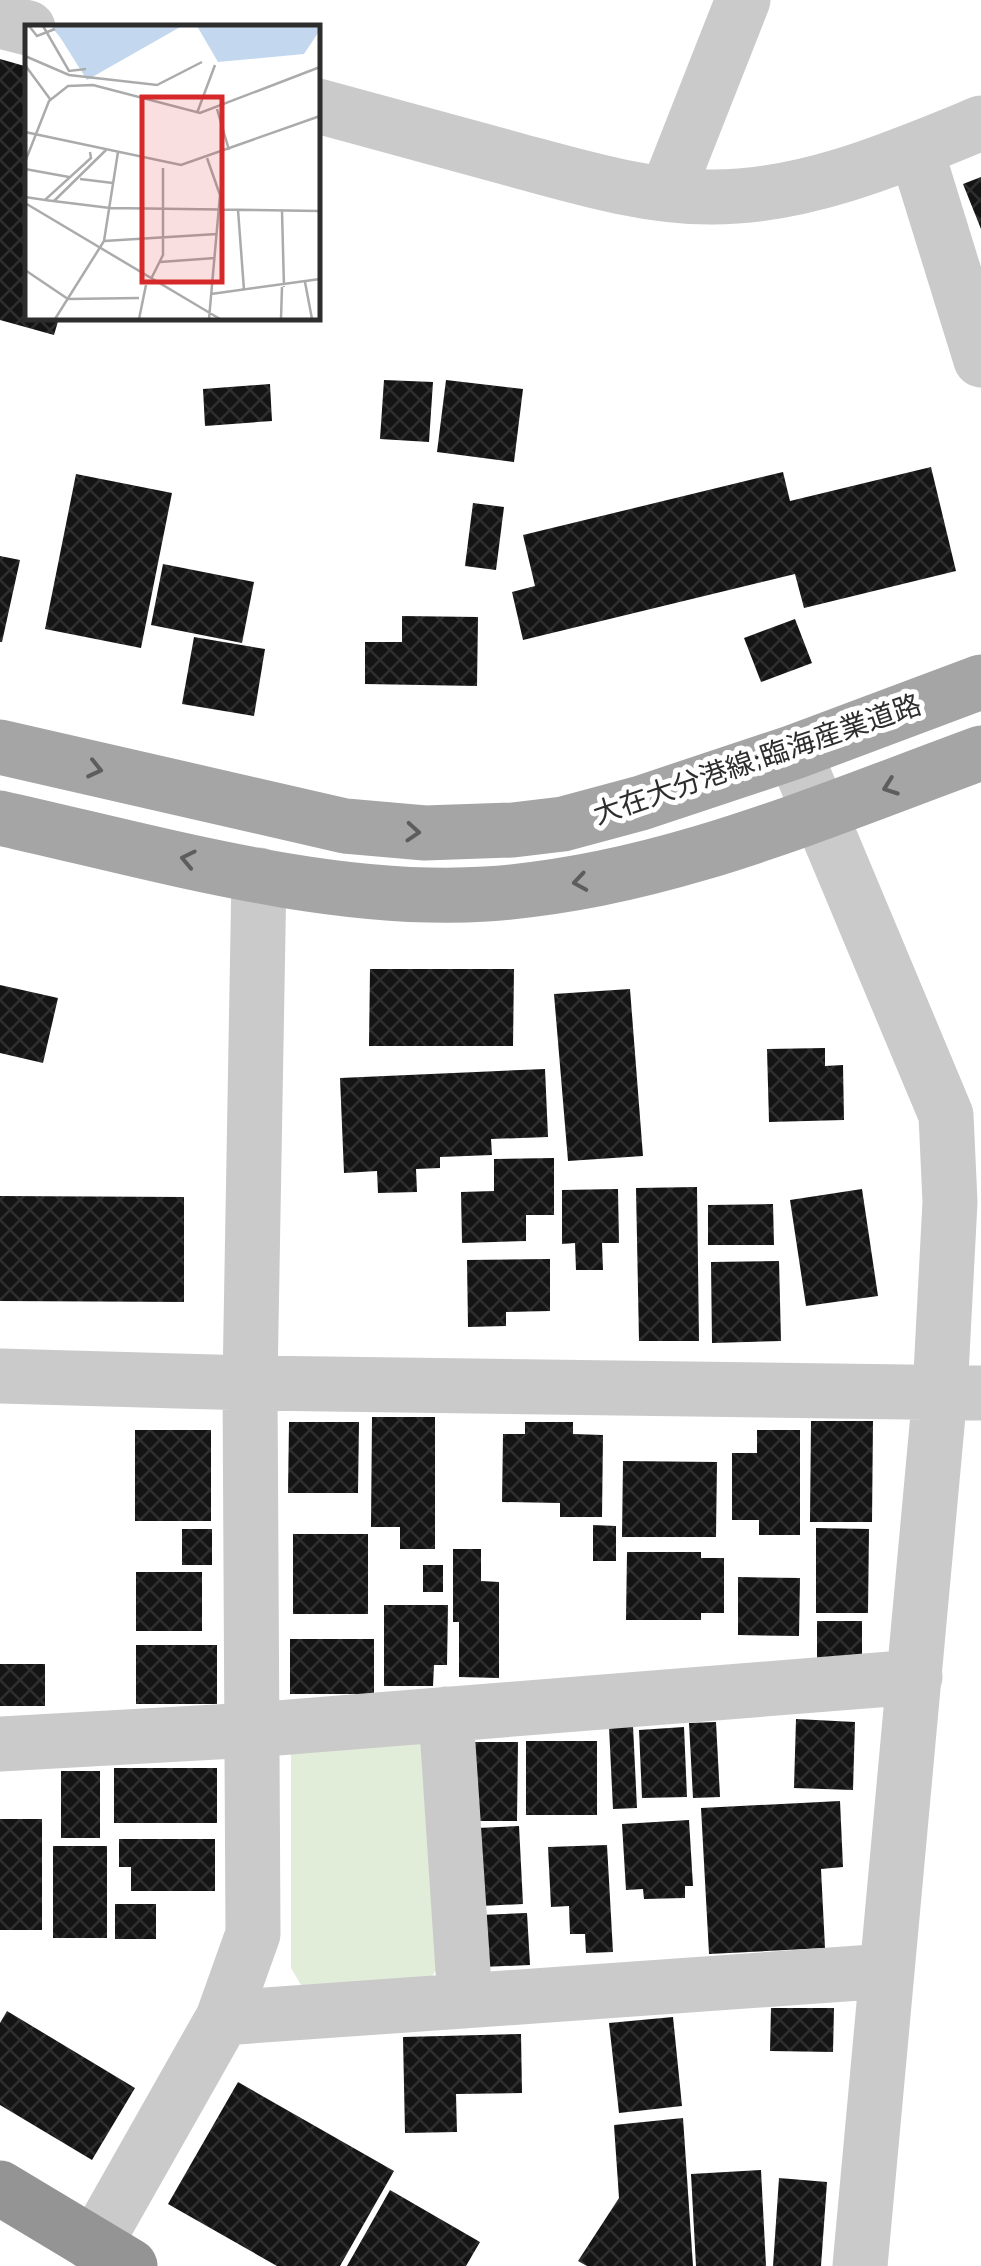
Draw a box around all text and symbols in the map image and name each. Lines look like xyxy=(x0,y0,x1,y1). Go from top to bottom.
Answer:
inset map xyxy=(25,25,320,320)
street label: 大在大分港線;臨海産業道路 xyxy=(588,686,925,830)
one-way arrow xyxy=(86,757,103,778)
one-way arrow xyxy=(882,775,899,796)
one-way arrow xyxy=(406,821,422,842)
one-way arrow xyxy=(180,850,197,871)
one-way arrow xyxy=(571,871,588,892)

